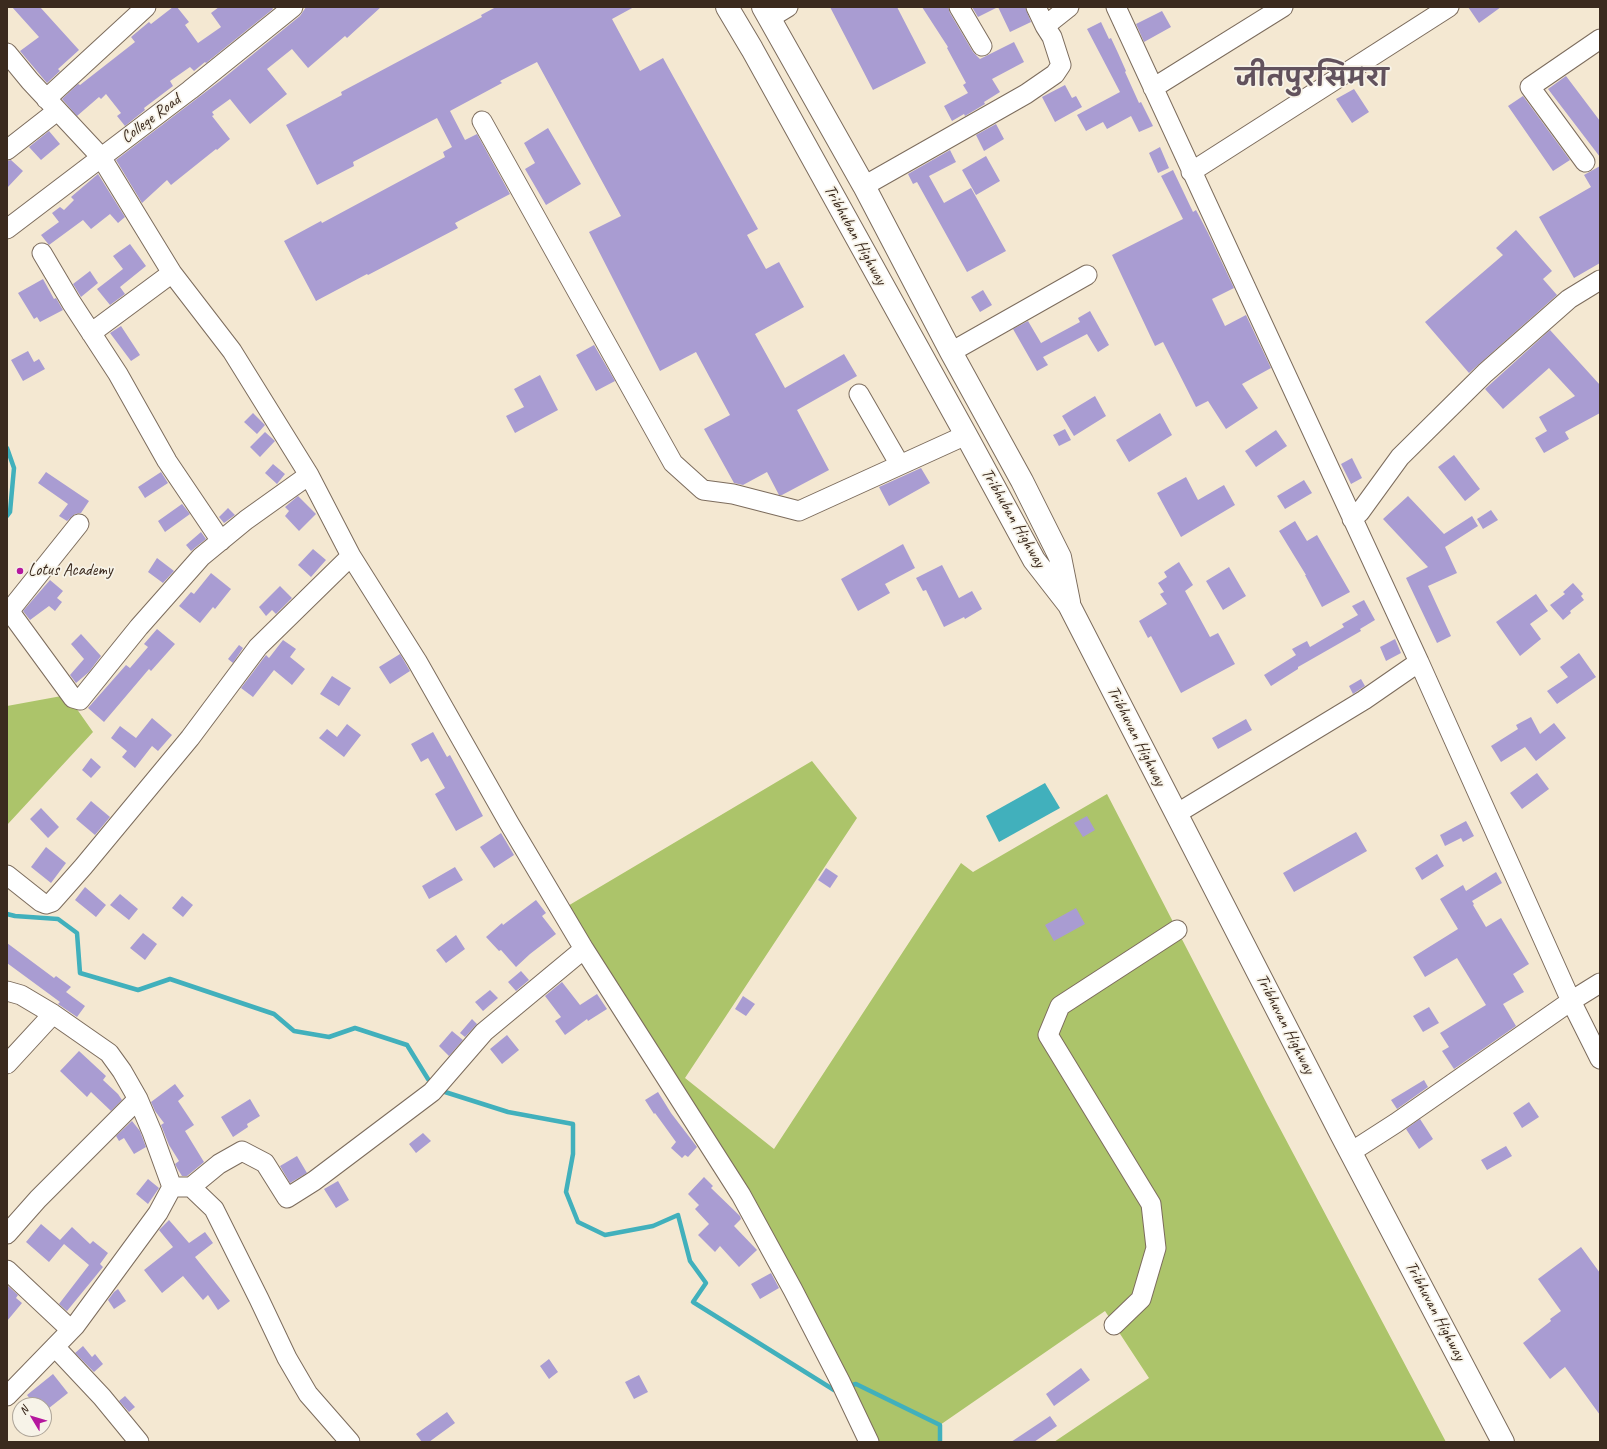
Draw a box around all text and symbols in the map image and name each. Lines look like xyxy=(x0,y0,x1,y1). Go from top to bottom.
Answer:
district label: जीतपुरसिमरा xyxy=(1236,64,1388,94)
street label: College Road xyxy=(117,90,185,148)
street label: Tribhuban Highway xyxy=(819,181,891,289)
street label: Tribhuban Highway xyxy=(976,465,1050,571)
place label: Lotus Academy xyxy=(28,561,113,581)
marker: Lotus Academy xyxy=(15,566,25,576)
street label: Tribhuvan Highway xyxy=(1102,683,1170,789)
street label: Tribhuvan Highway xyxy=(1251,971,1319,1077)
street label: Tribhuvan Highway xyxy=(1400,1258,1470,1364)
north arrow xyxy=(12,1397,52,1437)
text: N xyxy=(16,1403,31,1417)

